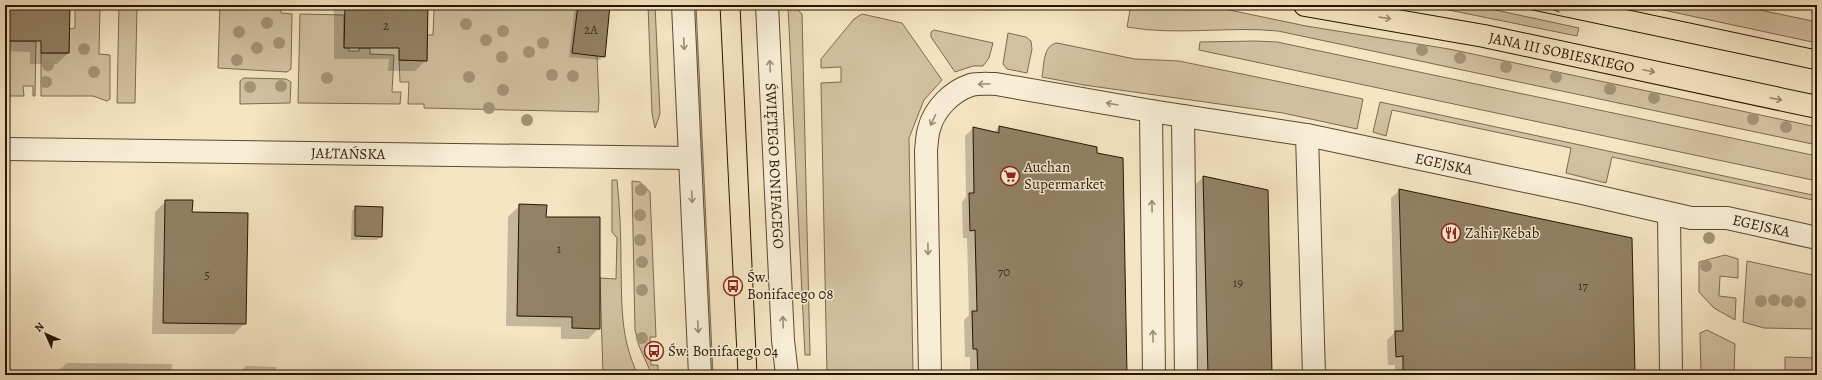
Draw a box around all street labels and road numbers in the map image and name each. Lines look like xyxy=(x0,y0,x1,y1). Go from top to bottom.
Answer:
street label: JANA III SOBIESKIEGO xyxy=(1487,27,1636,78)
street label: ŚWIĘTEGO BONIFACEGO xyxy=(761,82,789,249)
street label: JAŁTAŃSKA xyxy=(311,143,386,164)
street label: EGEJSKA xyxy=(1413,148,1475,180)
street label: EGEJSKA xyxy=(1731,210,1792,242)

